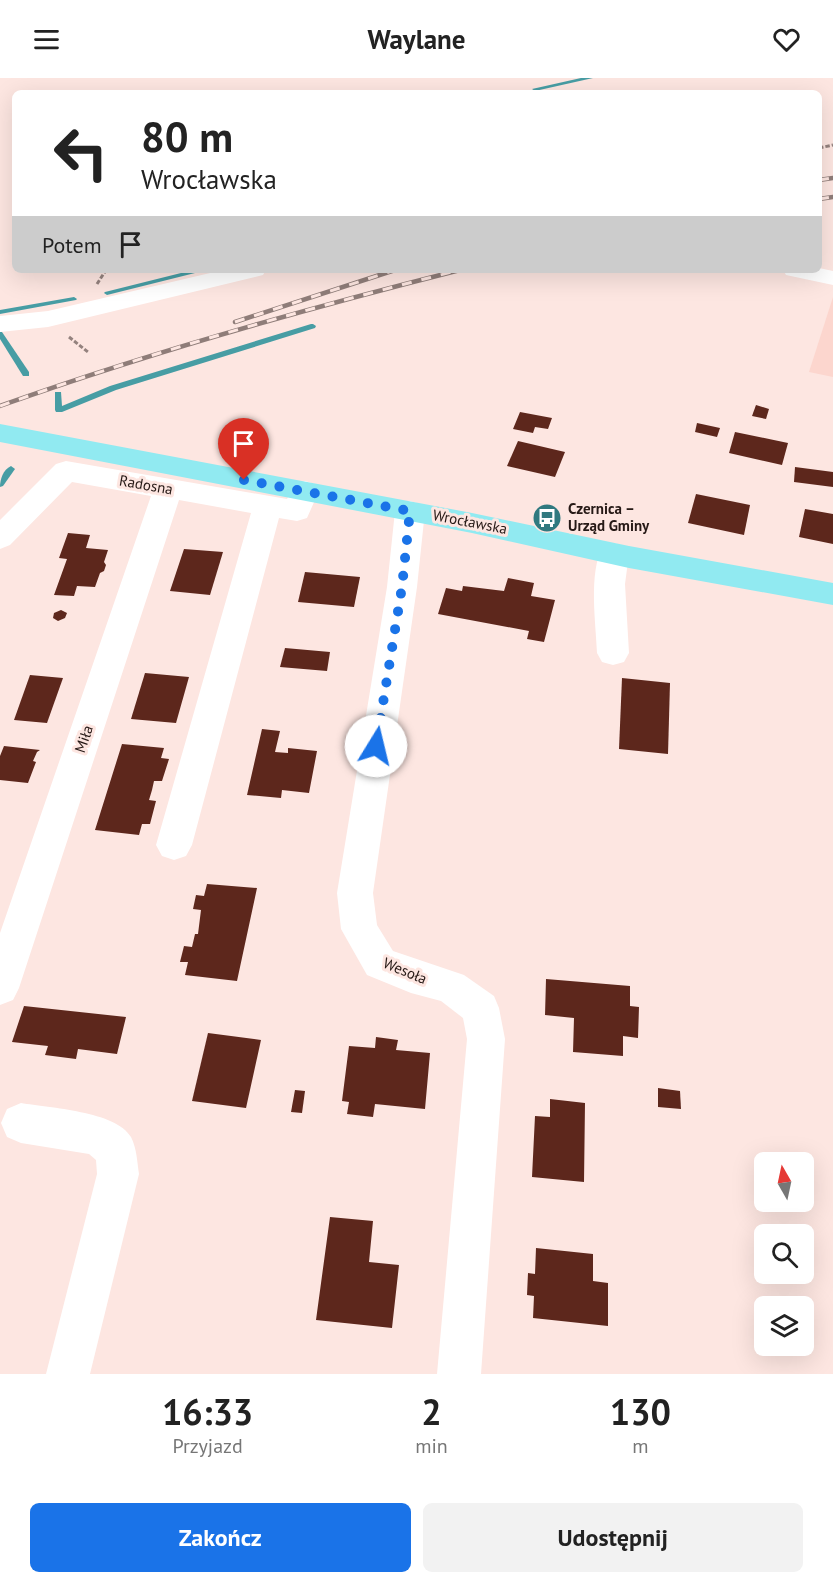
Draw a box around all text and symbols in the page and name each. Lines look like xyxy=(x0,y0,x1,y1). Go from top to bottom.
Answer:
text: Waylane xyxy=(367,22,466,56)
icon: menu xyxy=(30,23,63,56)
icon: heart xyxy=(770,23,803,56)
text: 80 m xyxy=(141,109,233,164)
icon: left xyxy=(42,114,120,192)
text: Wrocławska xyxy=(141,162,277,196)
icon: arrive xyxy=(114,228,147,261)
text: Potem xyxy=(42,231,102,259)
pin xyxy=(218,418,269,480)
icon: arrive xyxy=(227,427,260,460)
street label: Radosna xyxy=(118,470,174,499)
place label: Czernica – Urząd Gminy xyxy=(568,499,650,535)
bus stop icon: Czernica – Urząd Gminy xyxy=(531,502,563,534)
street label: Wrocławska xyxy=(431,505,509,538)
position arrow xyxy=(344,714,408,778)
street label: Miła xyxy=(70,723,97,755)
street label: Wesoła xyxy=(380,953,430,988)
north arrow xyxy=(754,1152,814,1212)
map controls xyxy=(754,1152,814,1356)
button: search xyxy=(754,1224,814,1284)
button: layers xyxy=(754,1296,814,1356)
text: 16:33 xyxy=(162,1388,253,1435)
text: 2 xyxy=(421,1388,442,1435)
text: 130 xyxy=(610,1388,671,1435)
text: Przyjazd xyxy=(172,1433,243,1459)
text: min xyxy=(415,1433,448,1459)
text: m xyxy=(632,1433,649,1459)
button: Zakończ xyxy=(30,1503,411,1572)
button: Udostępnij xyxy=(423,1503,803,1572)

